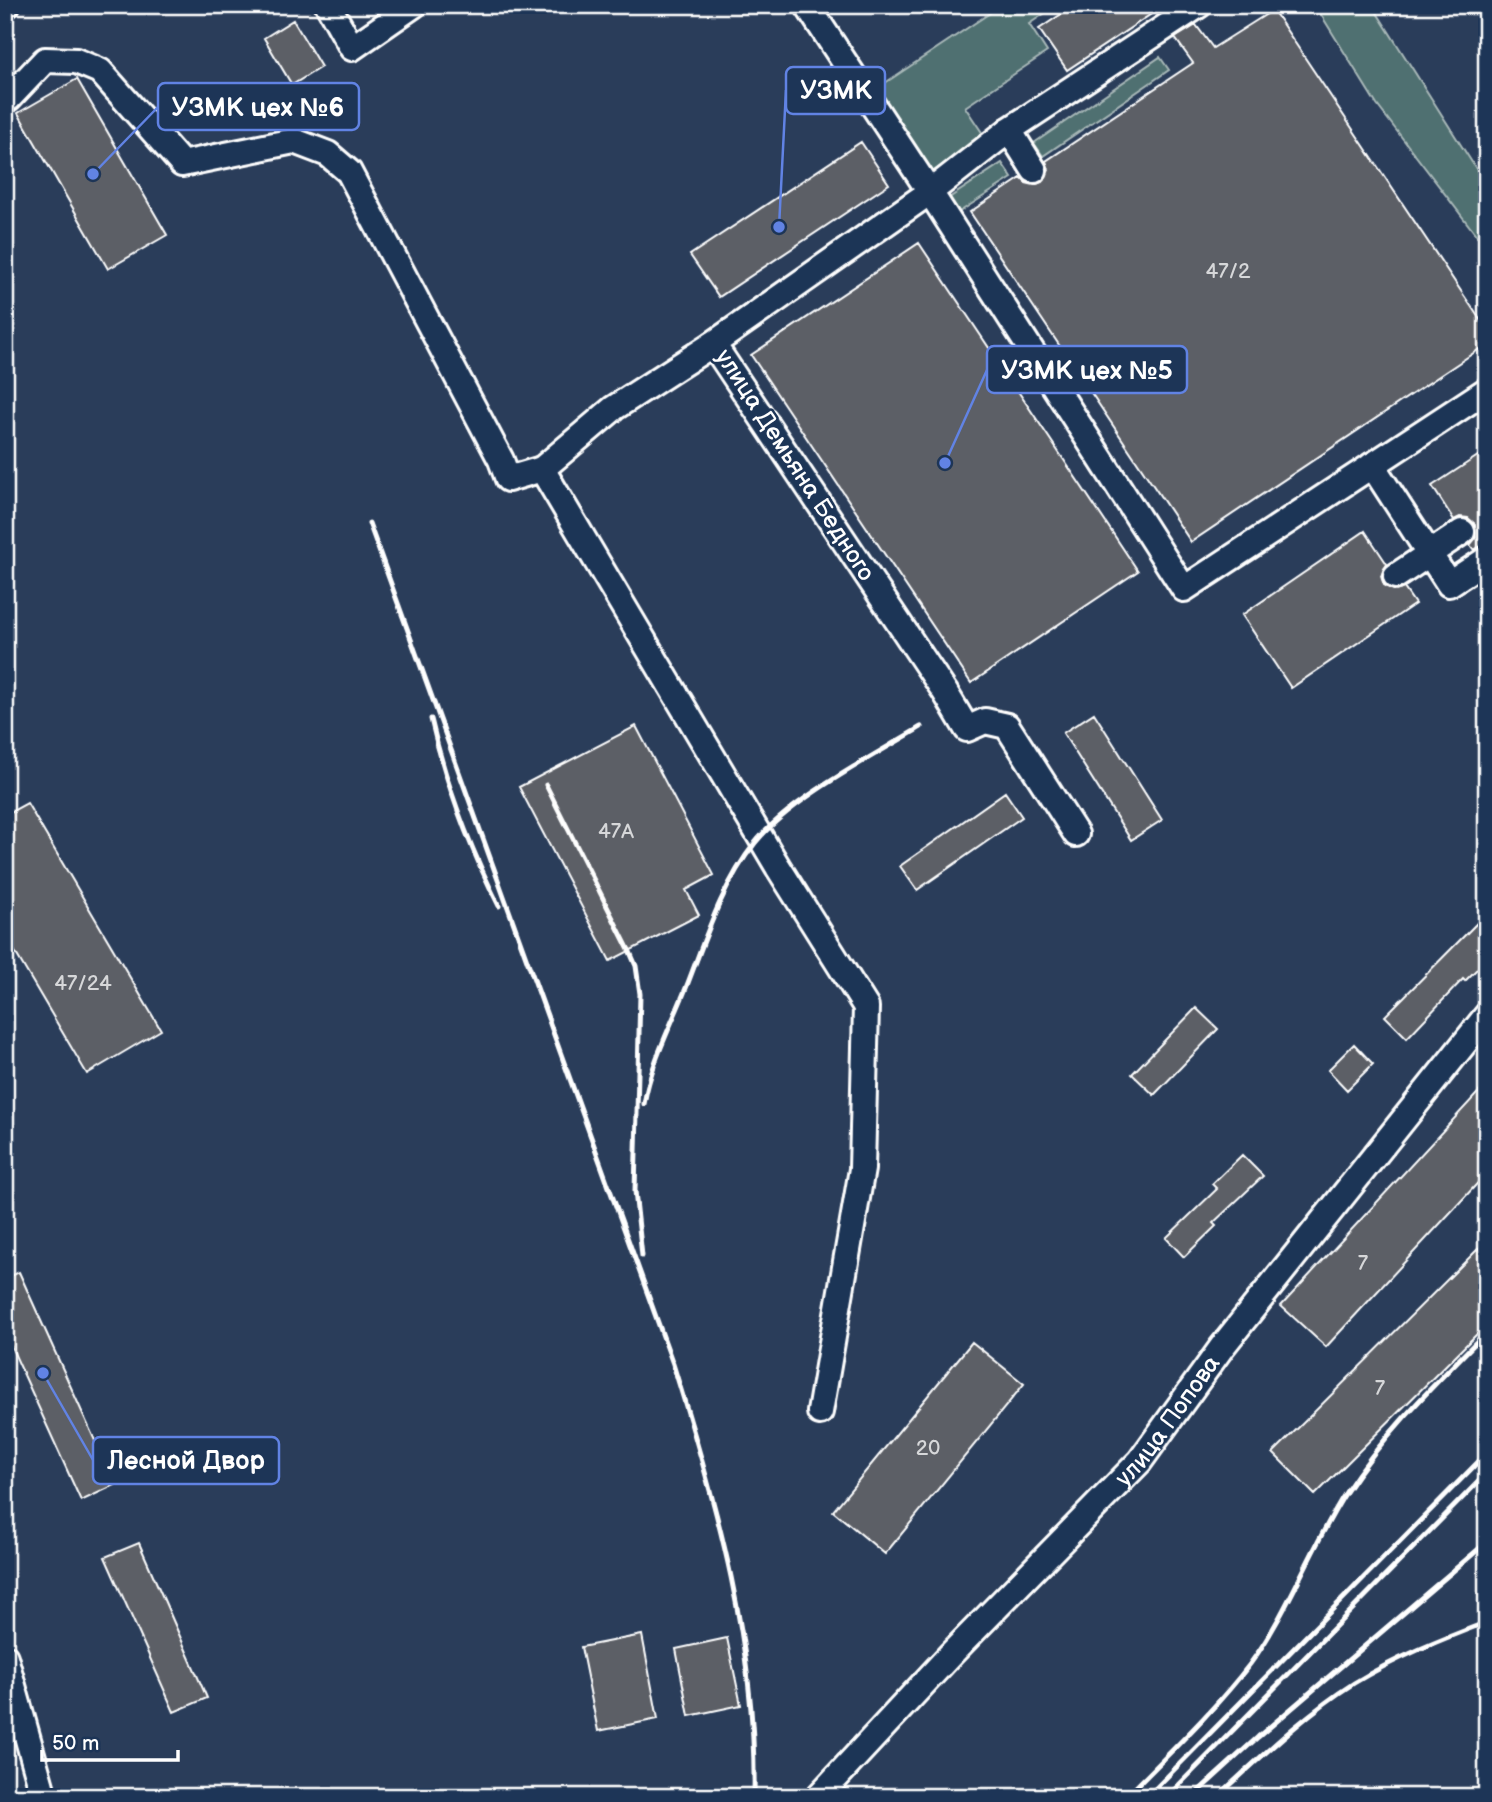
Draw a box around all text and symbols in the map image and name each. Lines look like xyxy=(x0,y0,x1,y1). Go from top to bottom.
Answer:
callout: УЗМК xyxy=(786,67,885,114)
text: УЗМК xyxy=(800,76,872,107)
callout: УЗМК цех №6 xyxy=(158,83,359,130)
text: УЗМК цех №6 xyxy=(172,93,344,124)
house number: 47/2 xyxy=(1205,259,1251,284)
street label: улица Демьяна Бедного xyxy=(709,344,881,586)
callout: УЗМК цех №5 xyxy=(987,346,1187,393)
text: УЗМК цех №5 xyxy=(1001,356,1173,387)
house number: 47А xyxy=(598,819,634,844)
house number: 47/24 xyxy=(54,971,112,996)
house number: 7 xyxy=(1358,1251,1369,1276)
street label: улица Попова xyxy=(1109,1350,1226,1492)
house number: 7 xyxy=(1375,1376,1386,1401)
house number: 20 xyxy=(916,1436,940,1461)
callout: Лесной Двор xyxy=(93,1437,279,1484)
text: Лесной Двор xyxy=(106,1446,265,1477)
scale bar xyxy=(42,1718,178,1762)
text: 50 m xyxy=(52,1731,99,1756)

